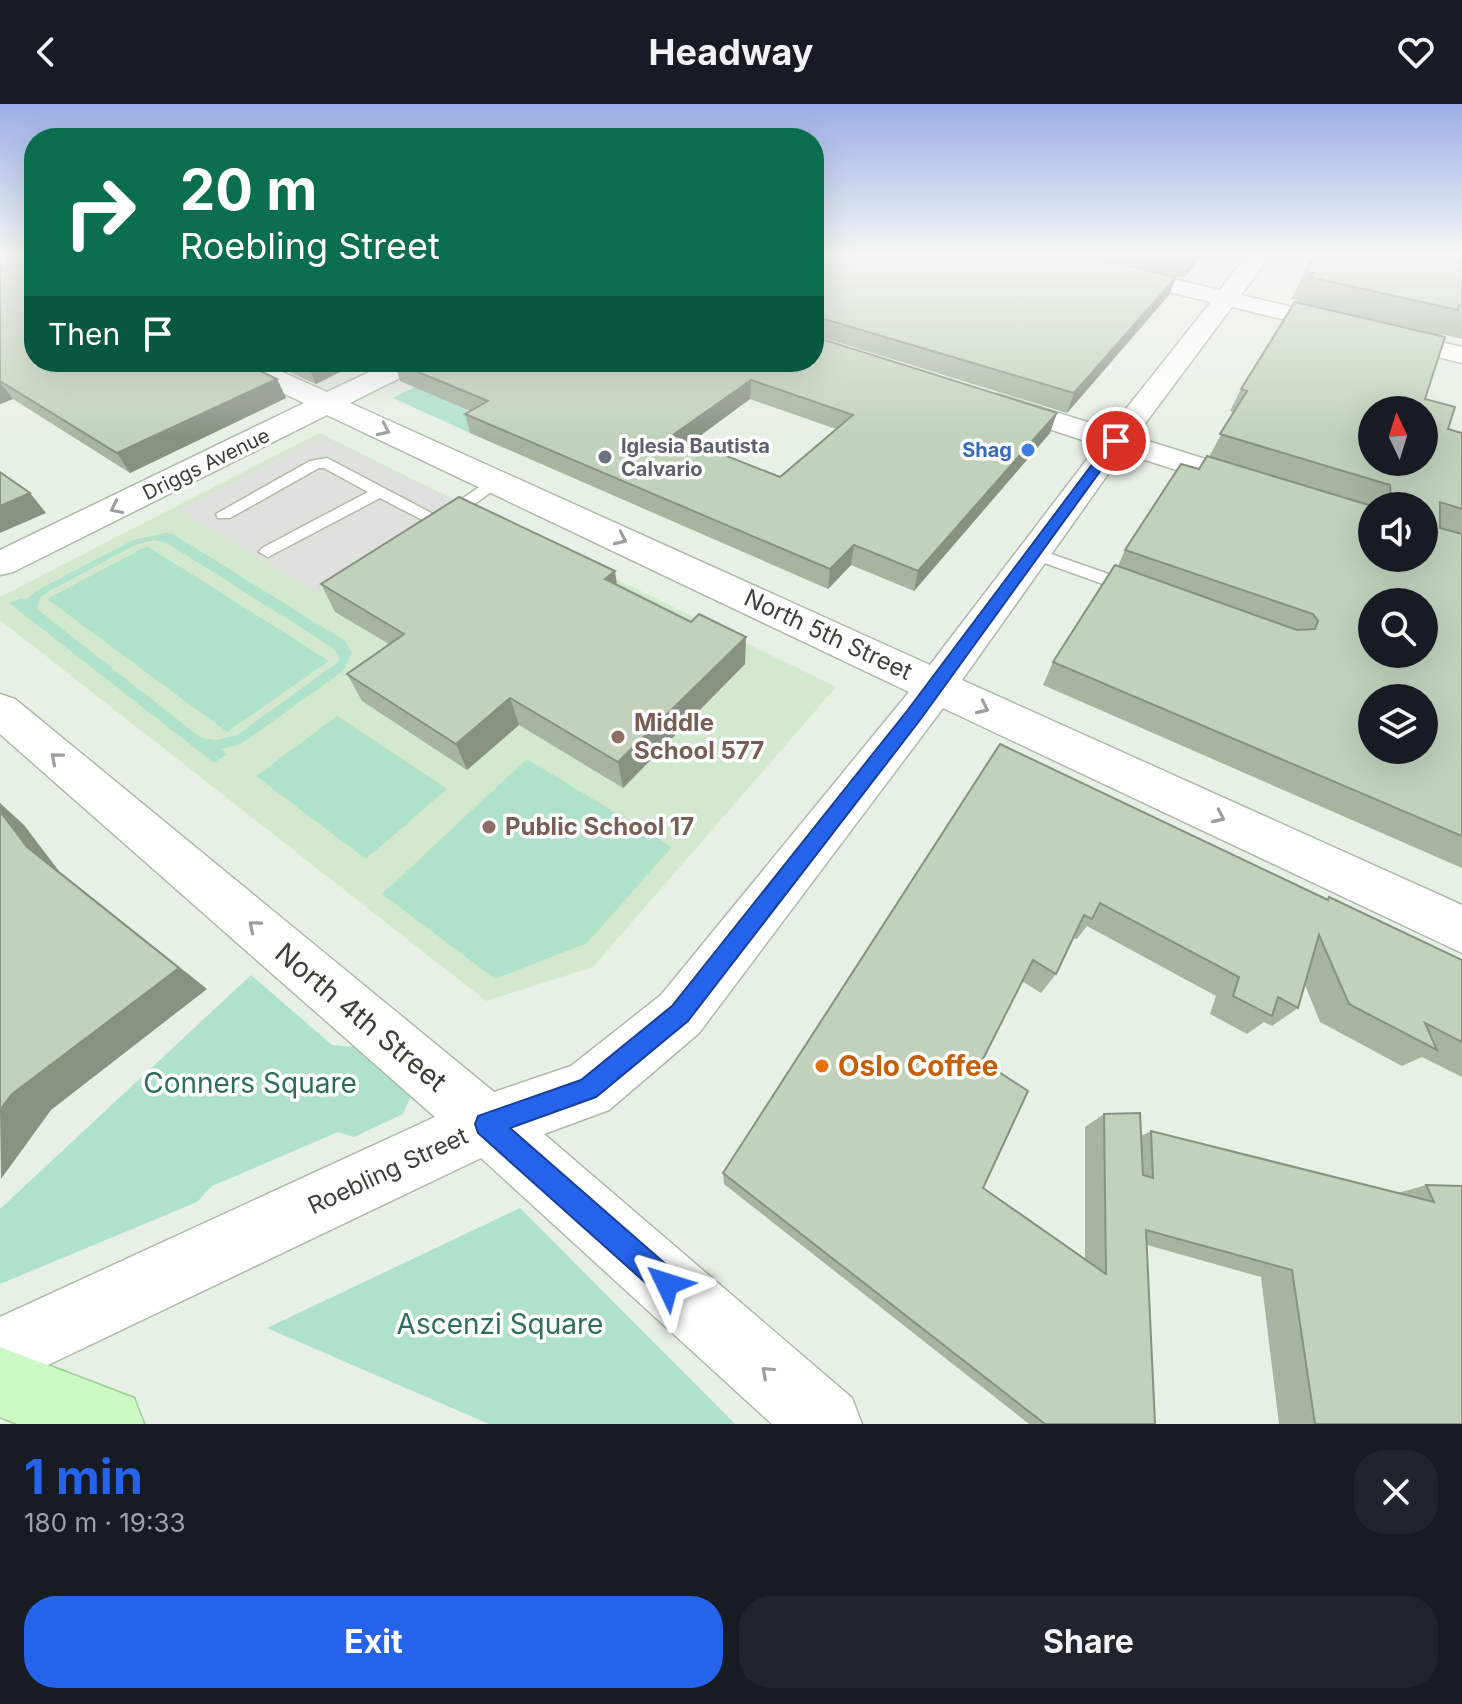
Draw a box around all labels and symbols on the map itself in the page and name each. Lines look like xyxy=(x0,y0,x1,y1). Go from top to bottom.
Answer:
north arrow xyxy=(1358,396,1438,476)
pin xyxy=(1082,407,1150,475)
one-way arrow xyxy=(376,420,391,436)
street label: Driggs Avenue xyxy=(139,423,273,505)
place label: Iglesia Bautista Calvario xyxy=(621,434,770,481)
place label: Shag xyxy=(962,438,1012,462)
marker: Shag xyxy=(1019,441,1037,459)
marker: Iglesia Bautista Calvario xyxy=(596,448,614,466)
one-way arrow xyxy=(109,498,124,514)
one-way arrow xyxy=(612,529,627,545)
street label: North 5th Street xyxy=(740,583,917,686)
one-way arrow xyxy=(975,698,990,714)
place label: Middle School 577 xyxy=(634,708,764,765)
marker: Middle School 577 xyxy=(609,728,627,746)
one-way arrow xyxy=(51,753,65,768)
one-way arrow xyxy=(1211,807,1225,823)
place label: Public School 17 xyxy=(505,812,694,841)
marker: Public School 17 xyxy=(480,818,498,836)
one-way arrow xyxy=(249,921,264,936)
street label: North 4th Street xyxy=(268,935,454,1099)
place label: Oslo Coffee xyxy=(838,1049,998,1083)
marker: Oslo Coffee xyxy=(813,1057,831,1075)
park label: Conners Square xyxy=(143,1066,357,1100)
street label: Roebling Street xyxy=(303,1121,473,1220)
position arrow xyxy=(625,1242,709,1326)
park label: Ascenzi Square xyxy=(397,1307,603,1341)
one-way arrow xyxy=(762,1368,777,1382)

